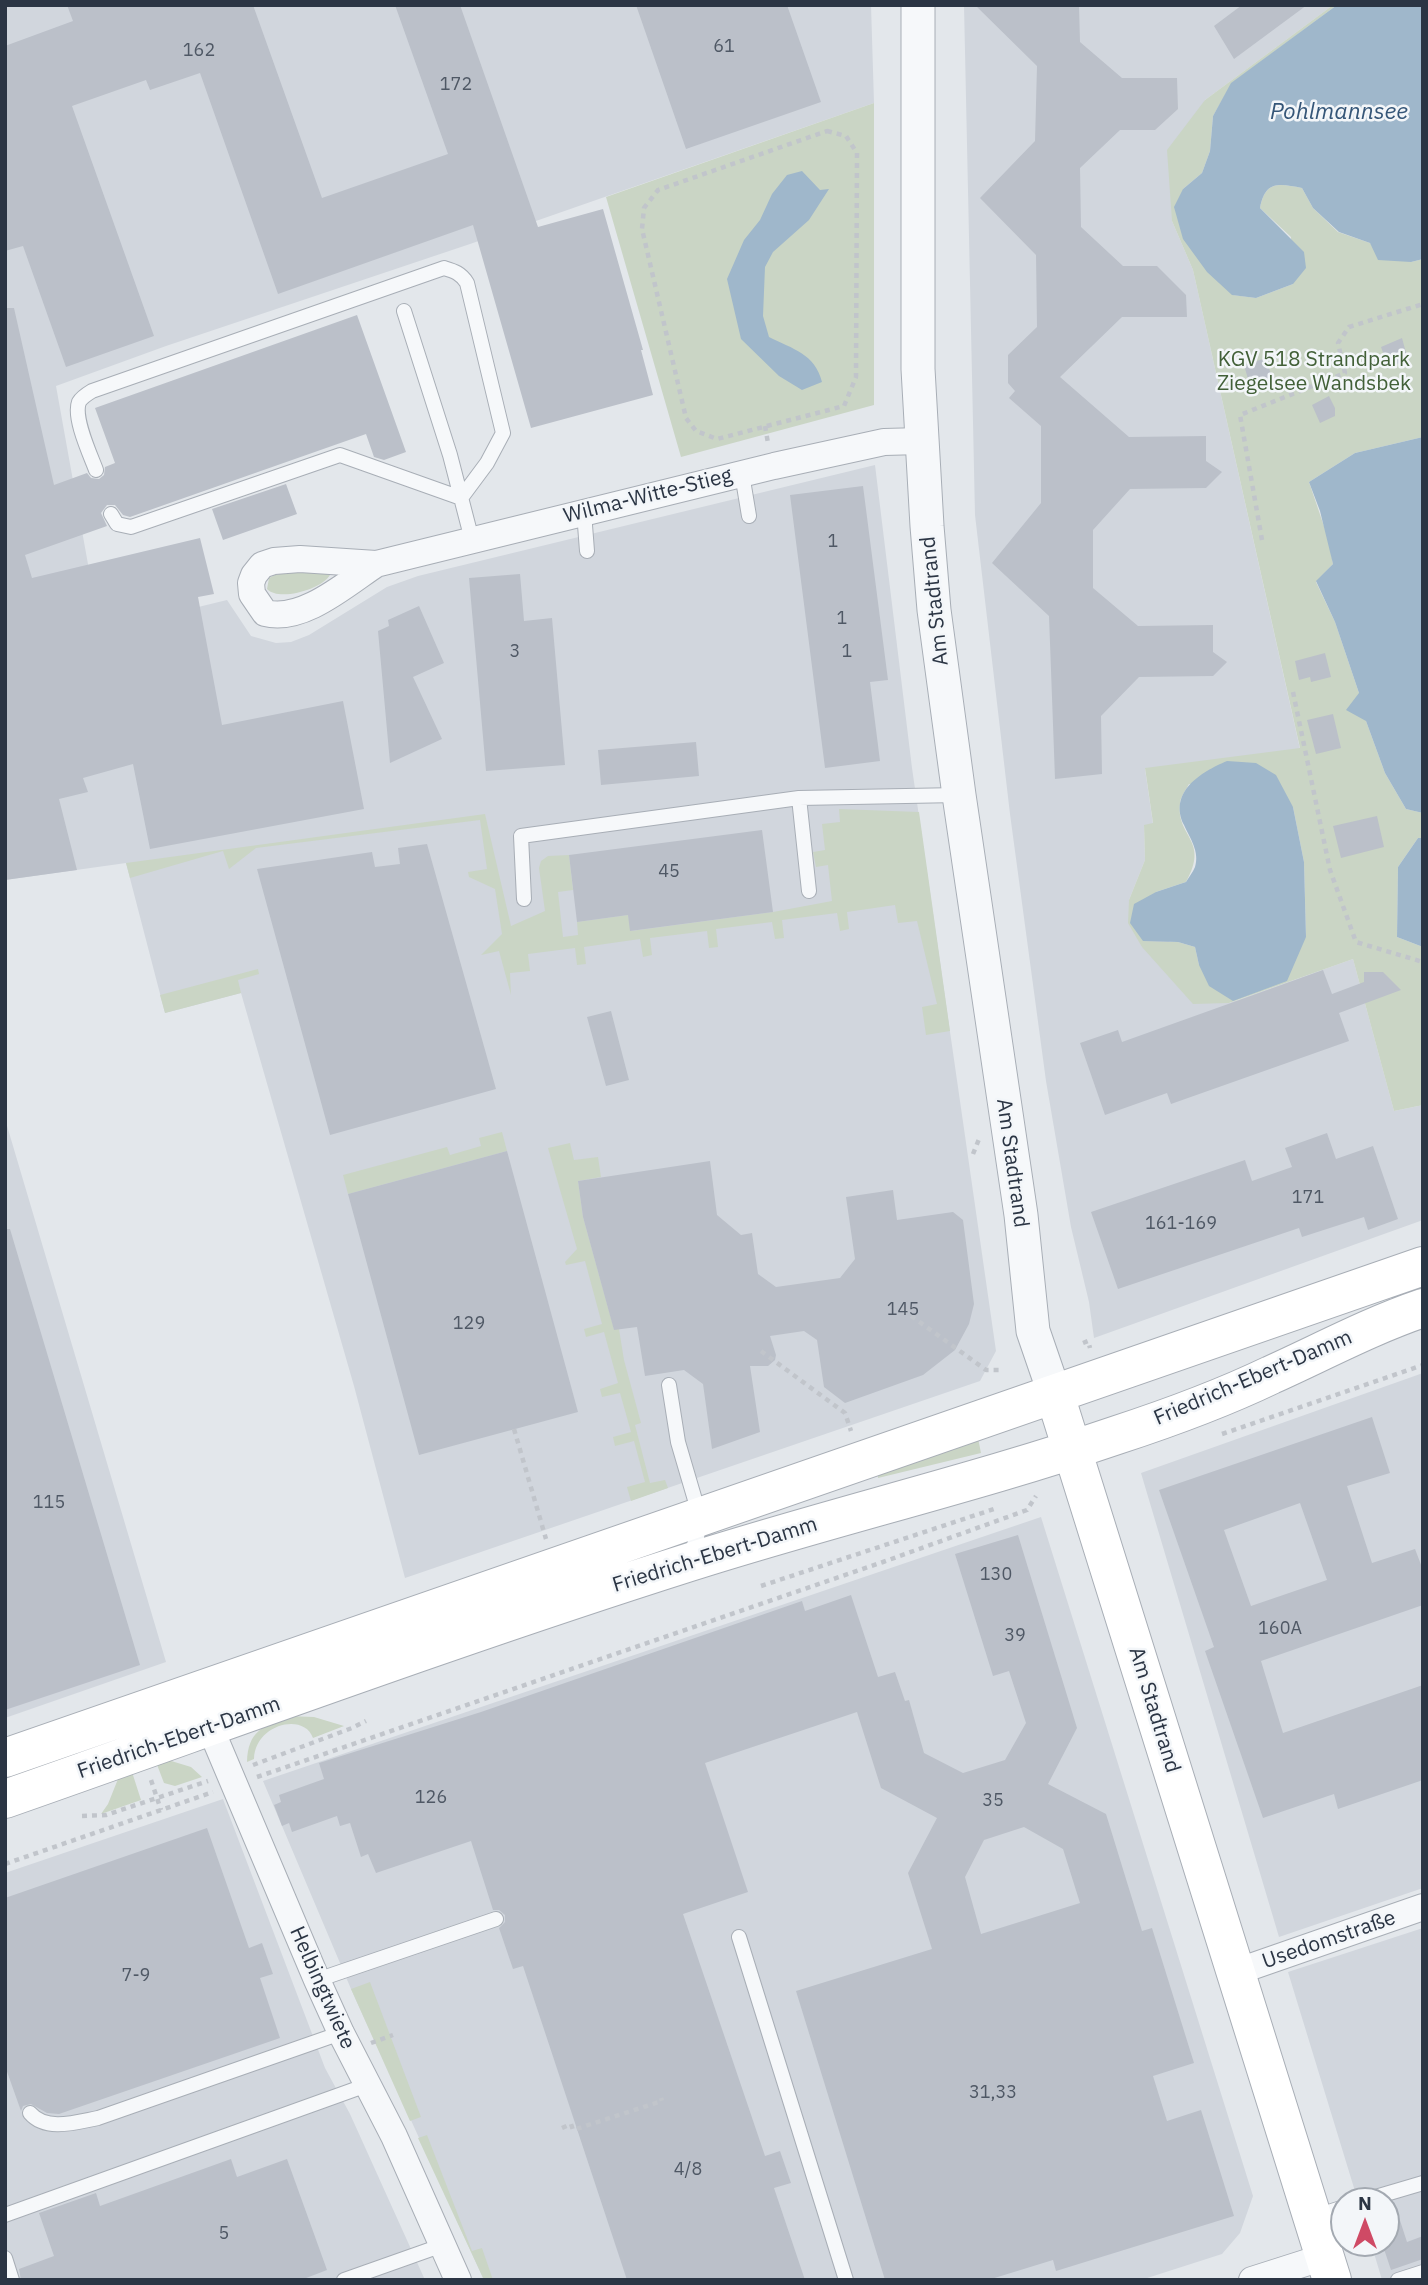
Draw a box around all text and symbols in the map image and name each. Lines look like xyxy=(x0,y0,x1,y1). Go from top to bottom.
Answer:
house number: 61 xyxy=(713,36,735,58)
house number: 162 xyxy=(183,40,215,62)
house number: 172 xyxy=(440,74,472,96)
water label: Pohlmannsee xyxy=(1270,98,1408,126)
park label: KGV 518 Strandpark Ziegelsee Wandsbek xyxy=(1217,347,1411,397)
street label: Wilma-Witte-Stieg xyxy=(561,463,735,529)
house number: 1 xyxy=(828,531,838,553)
street label: Am Stadtrand xyxy=(916,535,954,667)
house number: 1 xyxy=(837,608,847,630)
house number: 3 xyxy=(510,641,520,663)
house number: 1 xyxy=(842,641,852,663)
house number: 45 xyxy=(658,861,680,883)
street label: Am Stadtrand xyxy=(990,1097,1034,1229)
house number: 171 xyxy=(1292,1187,1324,1209)
house number: 161-169 xyxy=(1145,1213,1217,1235)
house number: 145 xyxy=(887,1299,919,1321)
house number: 129 xyxy=(453,1313,485,1335)
street label: Friedrich-Ebert-Damm xyxy=(1150,1325,1356,1431)
house number: 115 xyxy=(33,1492,65,1514)
street label: Friedrich-Ebert-Damm xyxy=(610,1512,820,1598)
house number: 130 xyxy=(980,1564,1012,1586)
house number: 160A xyxy=(1258,1618,1302,1640)
house number: 39 xyxy=(1004,1625,1026,1647)
street label: Am Stadtrand xyxy=(1123,1644,1185,1776)
street label: Friedrich-Ebert-Damm xyxy=(74,1691,284,1785)
house number: 126 xyxy=(415,1787,447,1809)
house number: 35 xyxy=(982,1790,1004,1812)
street label: Usedomstraße xyxy=(1259,1905,1399,1975)
street label: Helbingtwiete xyxy=(284,1923,360,2053)
house number: 7-9 xyxy=(122,1965,150,1987)
house number: 31,33 xyxy=(969,2082,1017,2104)
house number: 4/8 xyxy=(674,2159,702,2181)
north arrow xyxy=(1330,2187,1400,2257)
text: N xyxy=(1358,2191,1372,2215)
house number: 5 xyxy=(219,2223,229,2245)

